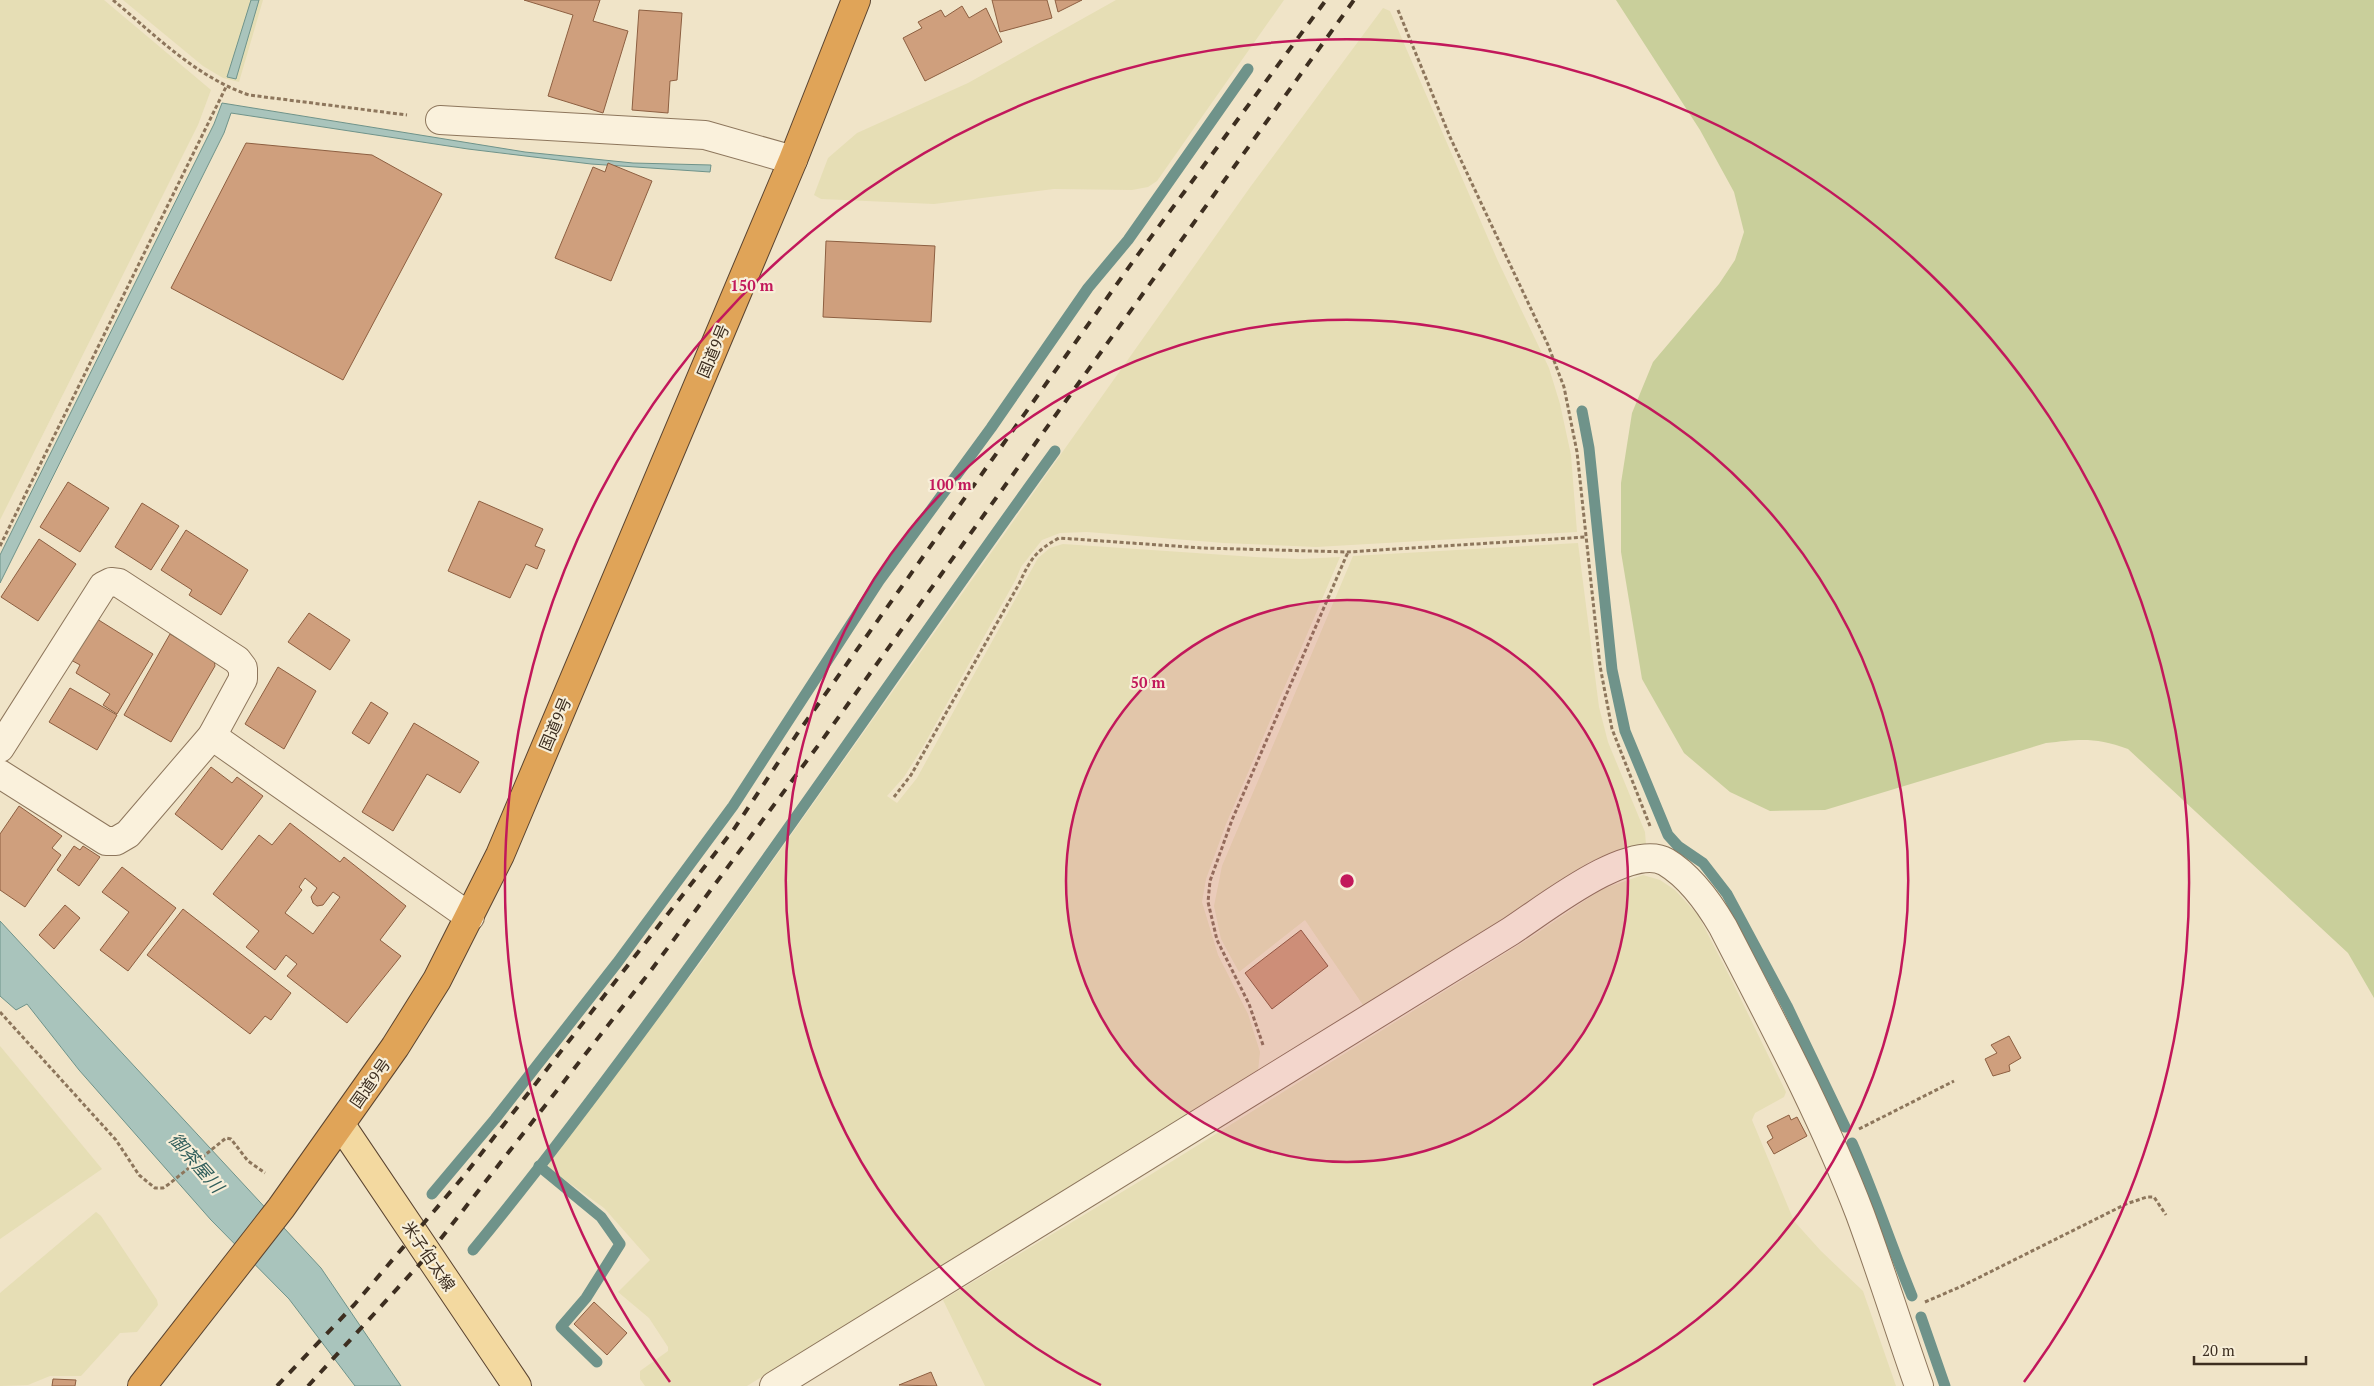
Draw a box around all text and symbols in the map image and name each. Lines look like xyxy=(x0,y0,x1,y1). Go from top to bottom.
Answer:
text: 150 m xyxy=(730,275,774,295)
street label: 国道9号 xyxy=(692,321,734,381)
text: 100 m xyxy=(928,474,972,494)
text: 50 m xyxy=(1131,672,1166,692)
street label: 国道9号 xyxy=(534,694,576,754)
centre of rings xyxy=(1338,872,1356,890)
street label: 国道9号 xyxy=(345,1054,395,1112)
water label: 御茶屋川 xyxy=(164,1127,231,1199)
street label: 米子伯太線 xyxy=(398,1217,460,1295)
scale bar xyxy=(2194,1334,2306,1366)
text: 20 m xyxy=(2202,1340,2235,1360)

